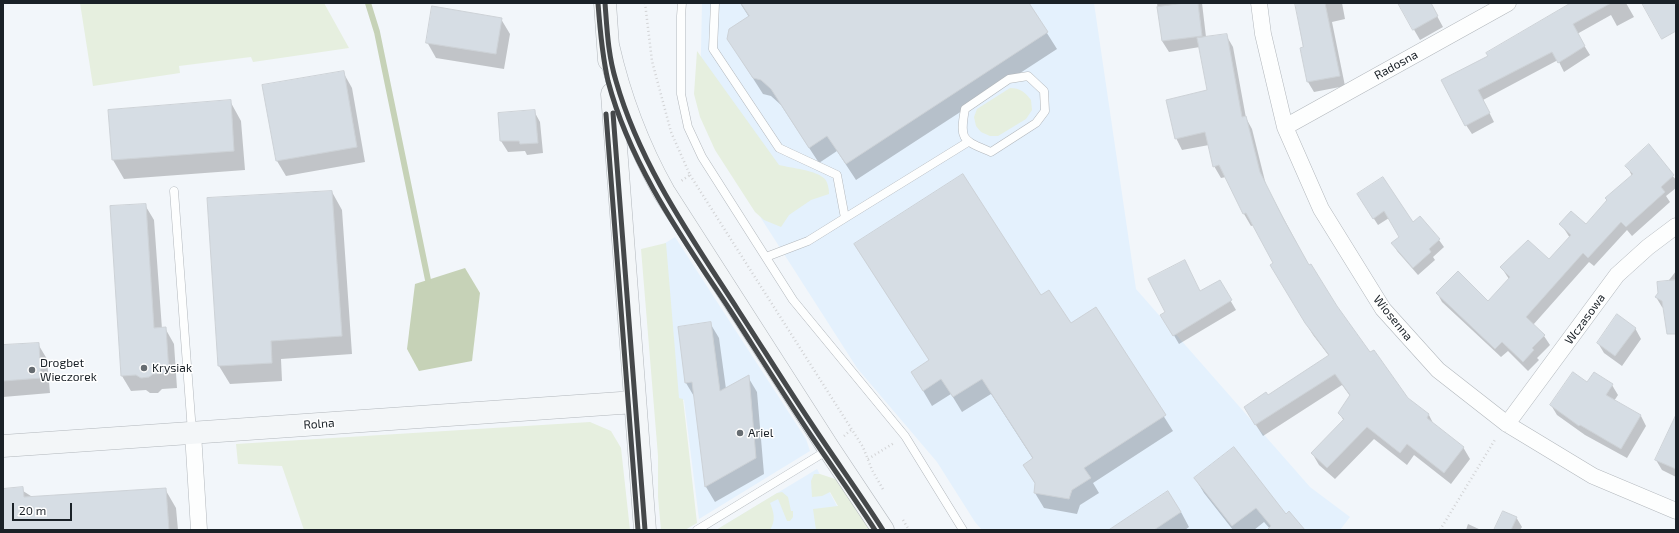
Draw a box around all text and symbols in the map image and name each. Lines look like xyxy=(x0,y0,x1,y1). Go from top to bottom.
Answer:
street label: Radosna xyxy=(1372,47,1420,83)
street label: Wczasowa xyxy=(1562,291,1608,347)
street label: Wiosenna xyxy=(1370,292,1416,344)
place label: Drogbet Wieczorek xyxy=(40,356,97,384)
place label: Krysiak xyxy=(152,361,192,375)
marker: Krysiak xyxy=(139,363,149,373)
marker: Drogbet Wieczorek xyxy=(27,365,37,375)
street label: Rolna xyxy=(303,416,335,432)
place label: Ariel xyxy=(748,426,773,440)
marker: Ariel xyxy=(735,428,745,438)
scale bar xyxy=(14,495,74,521)
text: 20 m xyxy=(19,503,46,517)

